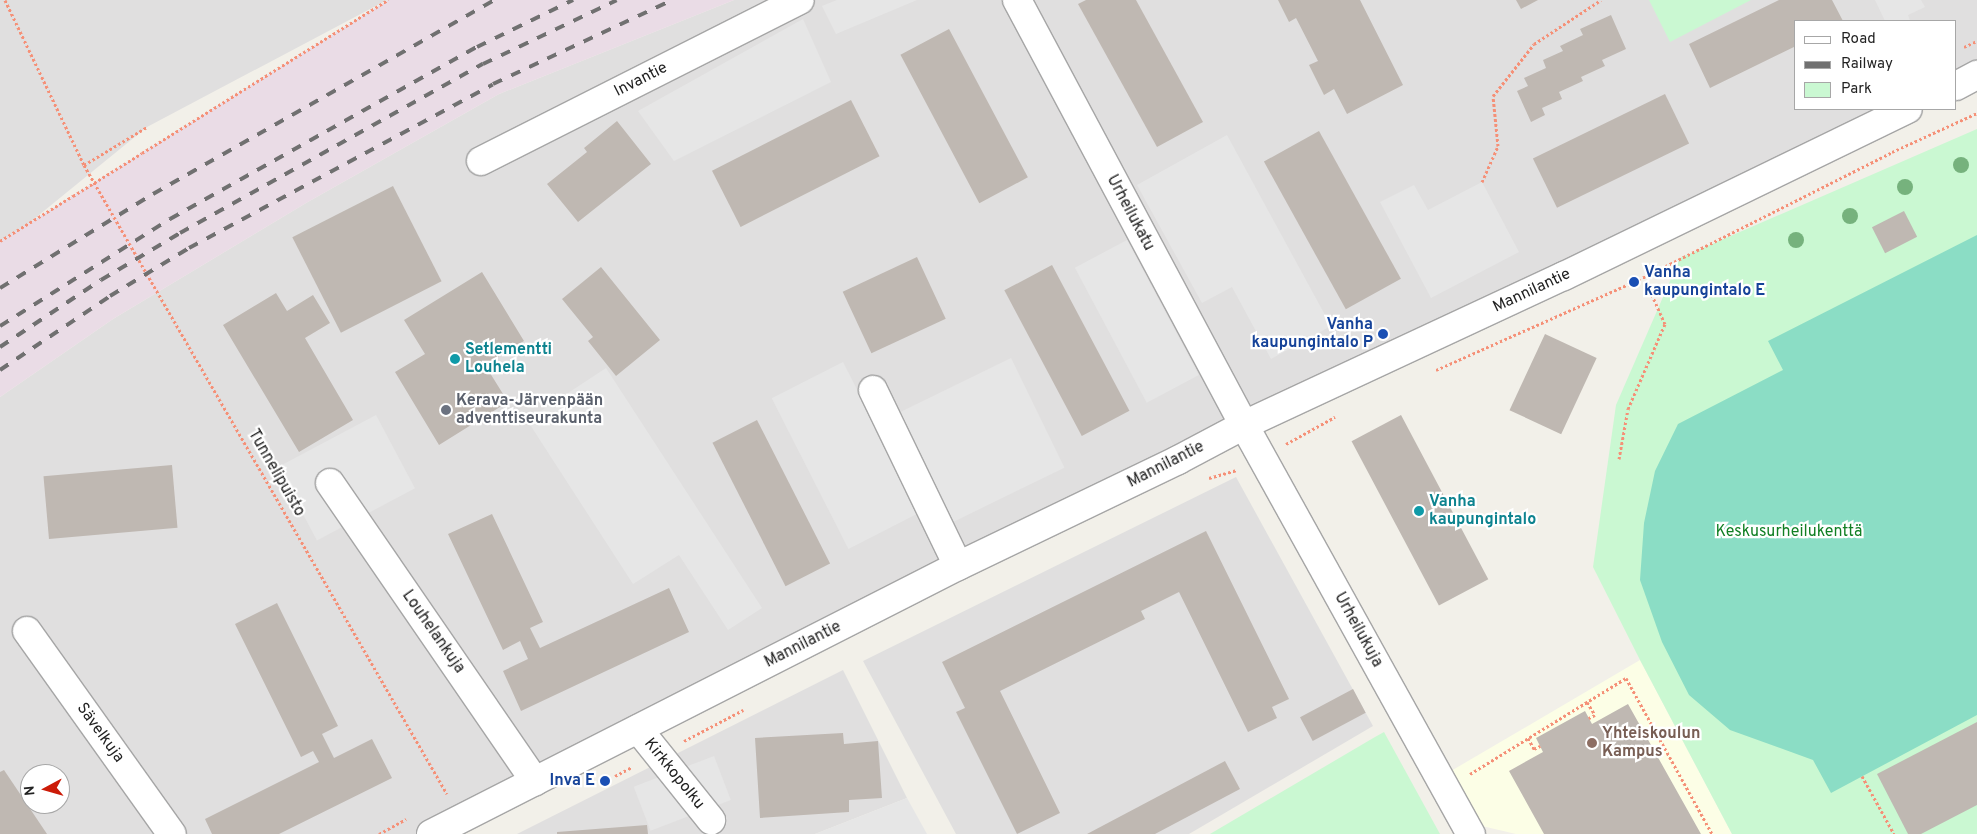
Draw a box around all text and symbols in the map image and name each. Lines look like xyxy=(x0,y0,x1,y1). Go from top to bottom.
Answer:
legend xyxy=(1794,20,1957,110)
text: Road xyxy=(1841,30,1876,49)
text: Railway xyxy=(1841,55,1893,74)
street label: Invantie xyxy=(611,58,671,102)
text: Park xyxy=(1841,80,1872,99)
street label: Urheilukatu xyxy=(1102,172,1158,254)
place label: Vanha kaupungintalo E xyxy=(1644,263,1765,301)
street label: Mannilantie xyxy=(1490,265,1574,317)
marker: Vanha kaupungintalo E xyxy=(1628,276,1640,288)
place label: Vanha kaupungintalo P xyxy=(1252,315,1373,353)
marker: Vanha kaupungintalo P xyxy=(1377,328,1389,340)
place label: Setlementti Louhela xyxy=(465,340,552,378)
marker: Setlementti Louhela xyxy=(449,353,461,365)
place label: Kerava-Järvenpään adventtiseurakunta xyxy=(456,391,603,429)
marker: Kerava-Järvenpään adventtiseurakunta xyxy=(440,404,452,416)
street label: Tunnelipuisto xyxy=(243,426,309,520)
street label: Mannilantie xyxy=(1125,438,1207,492)
place label: Vanha kaupungintalo xyxy=(1429,492,1536,530)
marker: Vanha kaupungintalo xyxy=(1413,505,1425,517)
park label: Keskusurheilukenttä xyxy=(1716,522,1862,542)
street label: Louhelankuja xyxy=(397,587,469,677)
street label: Urheilukuja xyxy=(1330,589,1386,671)
street label: Mannilantie xyxy=(762,618,844,672)
street label: Sävelkuja xyxy=(72,699,128,767)
place label: Yhteiskoulun Kampus xyxy=(1602,724,1700,762)
street label: Kirkkopolku xyxy=(640,735,708,813)
marker: Yhteiskoulun Kampus xyxy=(1586,737,1598,749)
north arrow xyxy=(20,764,70,814)
place label: Inva E xyxy=(549,771,595,791)
marker: Inva E xyxy=(599,775,611,787)
text: N xyxy=(22,785,40,796)

